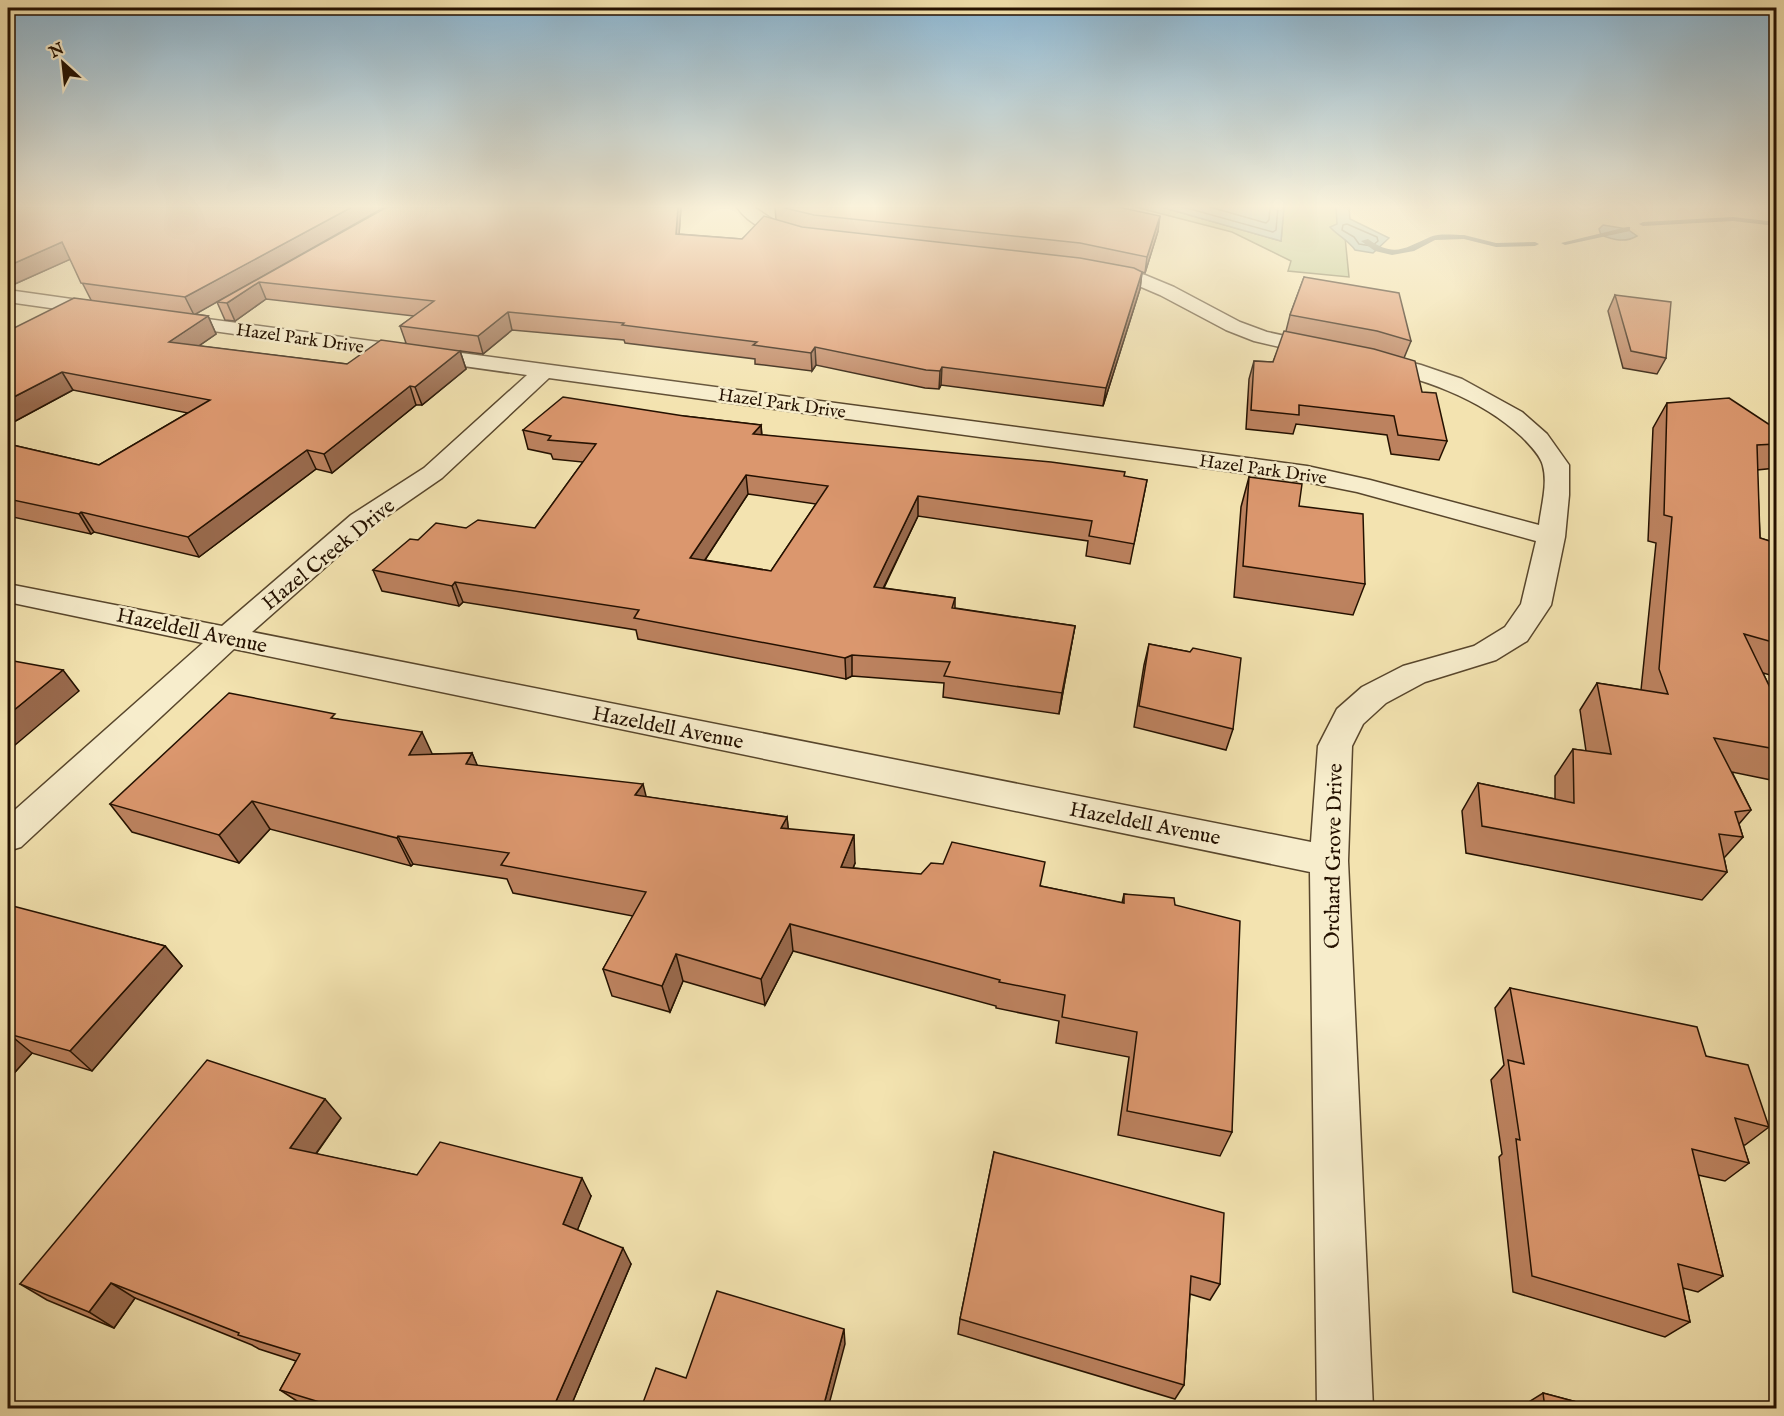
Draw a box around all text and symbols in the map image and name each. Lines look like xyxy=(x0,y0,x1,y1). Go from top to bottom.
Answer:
north arrow xyxy=(33,33,93,93)
text: N xyxy=(45,39,68,64)
street label: Hazel Park Drive xyxy=(234,319,365,360)
street label: Hazel Park Drive xyxy=(716,384,847,425)
street label: Hazel Park Drive xyxy=(1197,450,1328,491)
street label: Hazel Creek Drive xyxy=(257,493,401,617)
street label: Hazeldell Avenue xyxy=(114,602,270,661)
street label: Hazeldell Avenue xyxy=(590,701,746,756)
street label: Orchard Grove Drive xyxy=(1319,763,1350,949)
street label: Hazeldell Avenue xyxy=(1067,797,1223,852)

